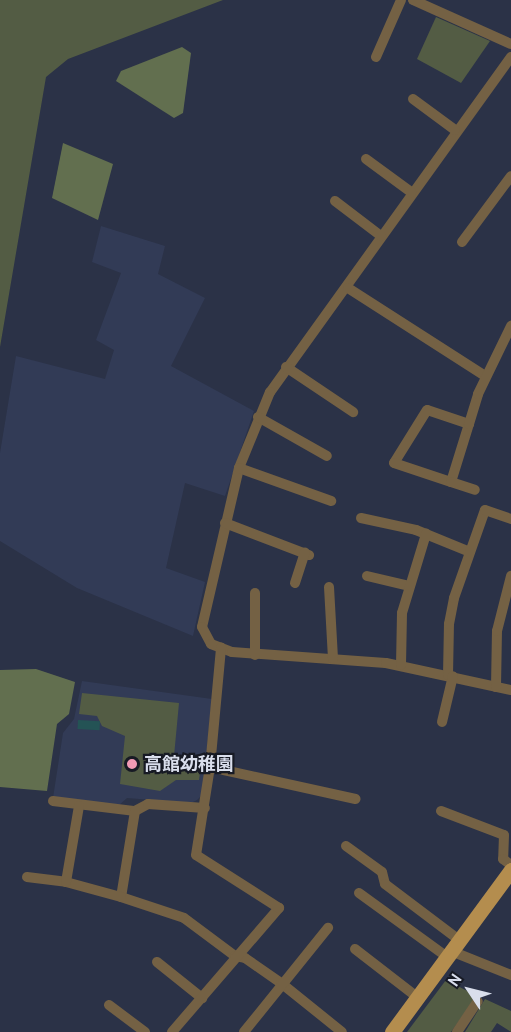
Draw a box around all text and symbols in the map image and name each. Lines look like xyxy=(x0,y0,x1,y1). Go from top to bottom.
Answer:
place label: 高館幼稚園 xyxy=(144,753,234,775)
marker: 高館幼稚園 xyxy=(125,757,139,771)
north arrow xyxy=(439,960,499,1020)
text: N xyxy=(443,970,465,990)

